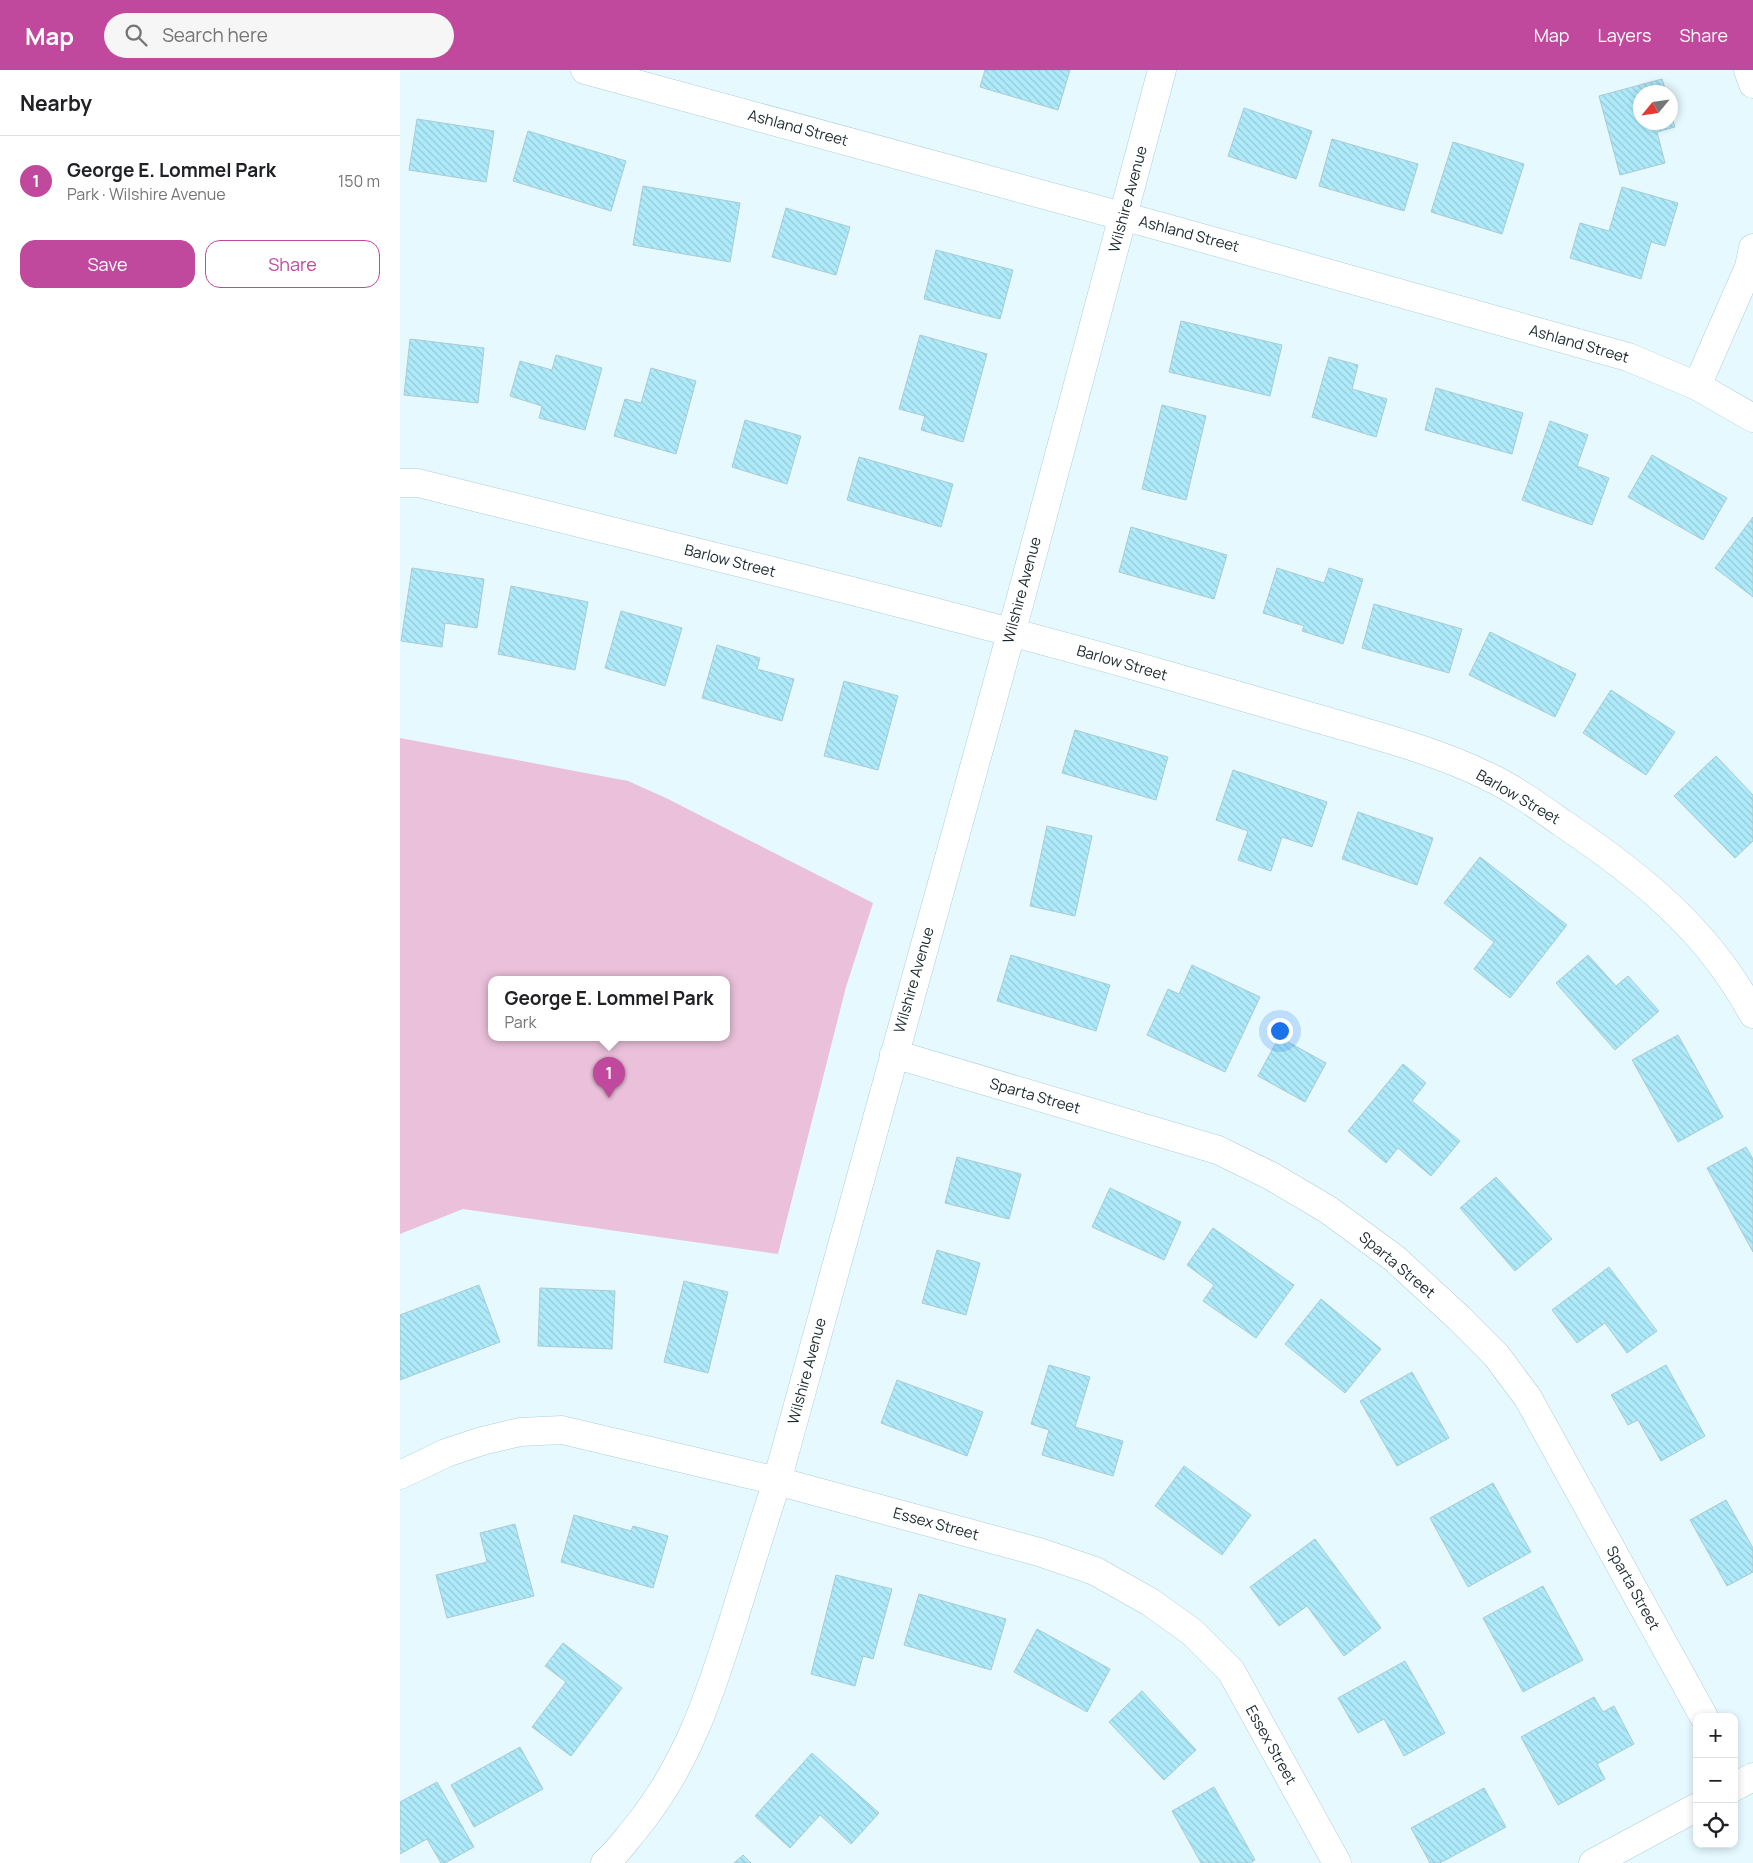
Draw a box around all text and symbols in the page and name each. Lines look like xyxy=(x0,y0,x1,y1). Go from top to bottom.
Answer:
search box xyxy=(104,13,454,58)
text: Map xyxy=(25,19,74,52)
icon: search xyxy=(122,21,150,49)
text: Search here xyxy=(162,22,268,48)
text: Map xyxy=(1534,23,1569,47)
text: Layers xyxy=(1597,23,1651,47)
text: Share xyxy=(1679,23,1728,47)
north arrow xyxy=(1633,85,1678,130)
text: Nearby xyxy=(20,89,92,117)
street label: Ashland Street xyxy=(746,104,851,151)
street label: Wilshire Avenue xyxy=(1103,143,1152,254)
text: George E. Lommel Park xyxy=(67,157,276,183)
text: 1 xyxy=(32,170,40,192)
text: 150 m xyxy=(338,170,380,192)
text: Park · Wilshire Avenue xyxy=(67,183,226,205)
street label: Ashland Street xyxy=(1137,210,1242,257)
button: Save xyxy=(20,240,195,288)
button: Share xyxy=(205,240,380,288)
street label: Ashland Street xyxy=(1527,319,1632,368)
street label: Wilshire Avenue xyxy=(997,534,1046,645)
street label: Barlow Street xyxy=(682,539,778,582)
street label: Barlow Street xyxy=(1074,640,1170,686)
street label: Barlow Street xyxy=(1472,764,1564,829)
street label: Wilshire Avenue xyxy=(888,924,939,1035)
popup xyxy=(488,976,730,1041)
text: George E. Lommel Park xyxy=(505,985,714,1011)
text: Park xyxy=(505,1011,536,1033)
your location xyxy=(1267,1018,1293,1044)
pin: 1 xyxy=(593,1057,625,1098)
street label: Sparta Street xyxy=(987,1073,1083,1118)
street label: Sparta Street xyxy=(1355,1227,1440,1303)
street label: Wilshire Avenue xyxy=(782,1315,831,1426)
street label: Essex Street xyxy=(891,1502,981,1545)
street label: Sparta Street xyxy=(1602,1542,1665,1634)
street label: Essex Street xyxy=(1241,1701,1302,1788)
map controls xyxy=(1693,1713,1738,1848)
button: + xyxy=(1693,1713,1738,1758)
button: − xyxy=(1693,1758,1738,1803)
button: locate xyxy=(1693,1803,1738,1848)

